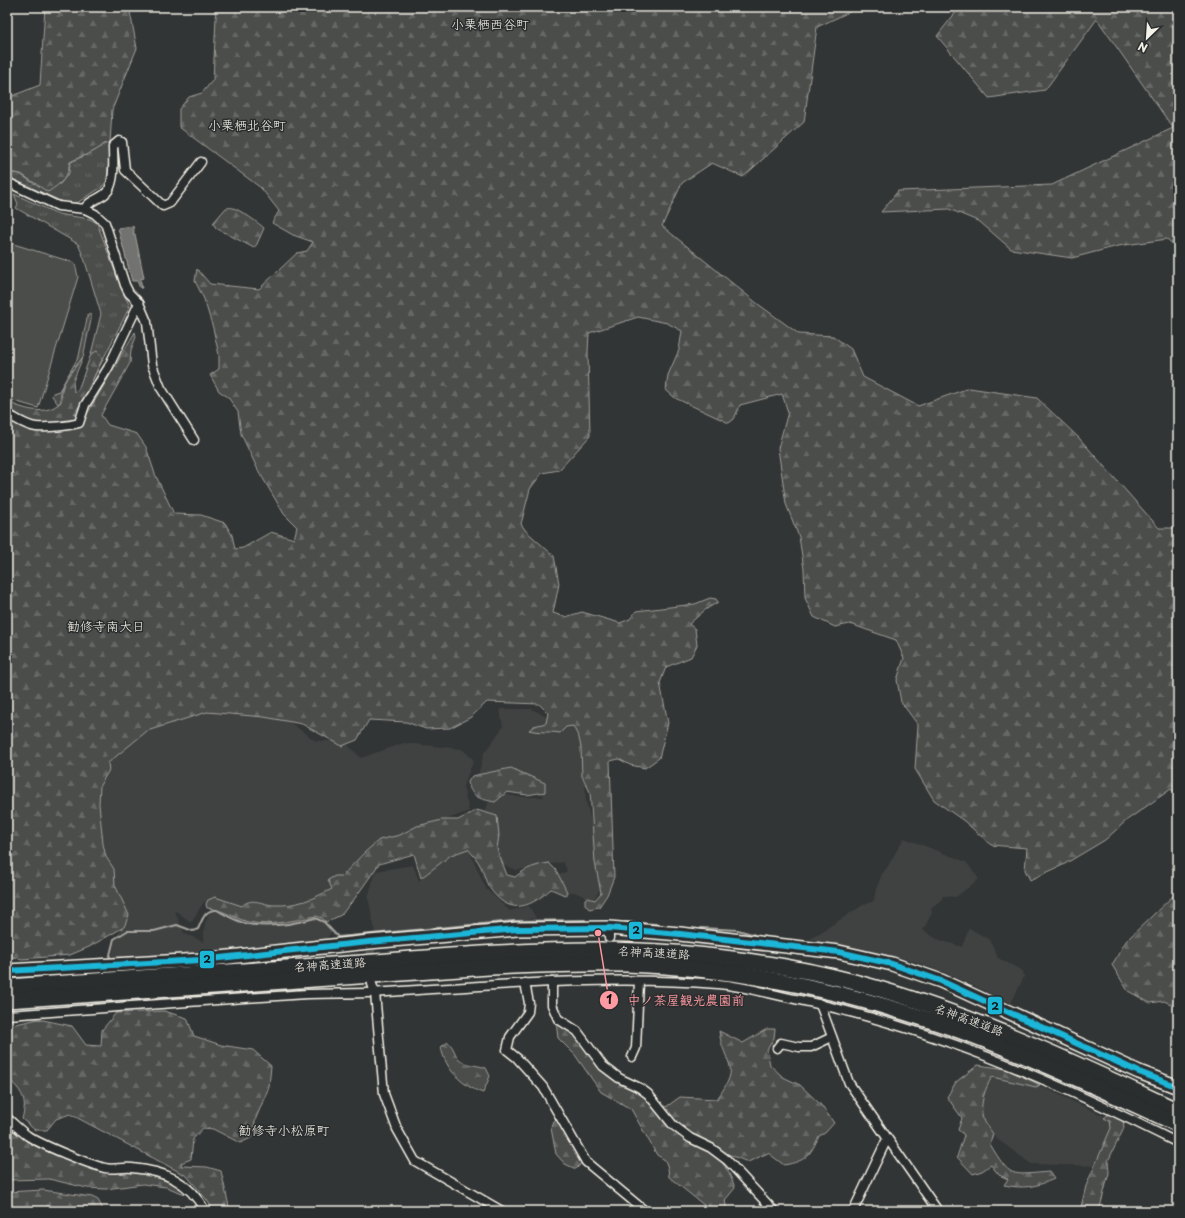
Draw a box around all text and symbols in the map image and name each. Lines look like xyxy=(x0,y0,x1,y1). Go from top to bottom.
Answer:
district label: 小栗栖西谷町 xyxy=(451,14,529,33)
north arrow xyxy=(1127,18,1167,58)
text: N xyxy=(1135,38,1150,57)
district label: 小栗栖北谷町 xyxy=(208,115,286,134)
district label: 勧修寺南大日 xyxy=(67,616,145,635)
line badge: 2 xyxy=(628,921,643,940)
text: 2 xyxy=(632,921,640,938)
street label: 名神高速道路 xyxy=(618,941,690,963)
line badge: 2 xyxy=(199,950,215,969)
text: 2 xyxy=(203,950,211,967)
street label: 名神高速道路 xyxy=(293,953,366,975)
callout: 中ノ茶屋観光農園前 xyxy=(599,988,752,1013)
text: 1 xyxy=(606,990,612,1008)
text: 中ノ茶屋観光農園前 xyxy=(627,990,745,1009)
line badge: 2 xyxy=(987,996,1003,1015)
text: 2 xyxy=(991,997,999,1014)
street label: 名神高速道路 xyxy=(932,998,1006,1040)
district label: 勧修寺小松原町 xyxy=(238,1120,330,1139)

